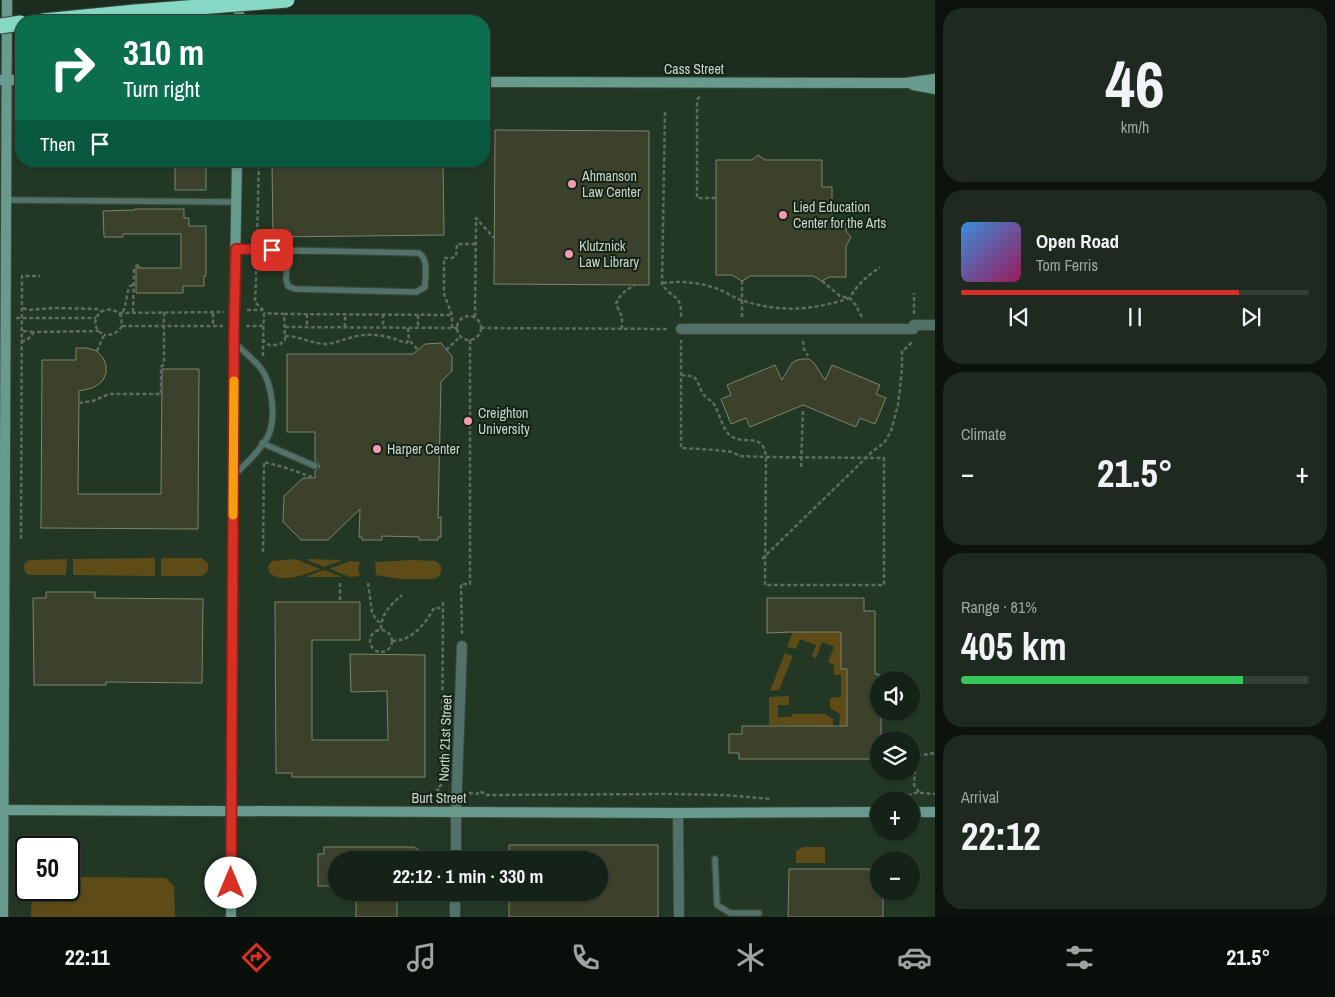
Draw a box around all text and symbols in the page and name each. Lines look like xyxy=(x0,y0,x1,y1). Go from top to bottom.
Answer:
text: 310 m xyxy=(123,29,204,76)
icon: right xyxy=(40,35,105,100)
text: 46 xyxy=(1105,40,1165,127)
street label: Cass Street xyxy=(664,60,724,78)
text: Turn right xyxy=(123,74,200,104)
text: km/h xyxy=(1121,116,1149,138)
icon: arrive xyxy=(86,130,114,158)
text: Then xyxy=(40,131,76,157)
place label: Ahmanson Law Center xyxy=(581,167,641,201)
marker: Ahmanson Law Center xyxy=(566,178,578,190)
place label: Lied Education Center for the Arts xyxy=(793,198,886,232)
marker: Lied Education Center for the Arts xyxy=(777,209,789,221)
text: Open Road xyxy=(1036,228,1119,254)
pin xyxy=(251,229,293,271)
icon: arrive xyxy=(258,236,286,264)
place label: Klutznick Law Library xyxy=(579,237,639,271)
marker: Klutznick Law Library xyxy=(563,248,575,260)
text: Tom Ferris xyxy=(1036,254,1098,276)
icon: previous xyxy=(1005,303,1033,331)
icon: pause xyxy=(1121,303,1149,331)
icon: next xyxy=(1237,303,1265,331)
place label: Creighton University xyxy=(478,404,530,438)
marker: Creighton University xyxy=(462,415,474,427)
text: Climate xyxy=(961,423,1006,445)
place label: Harper Center xyxy=(387,440,460,458)
marker: Harper Center xyxy=(371,443,383,455)
text: 21.5° xyxy=(1097,448,1173,499)
text: − xyxy=(961,454,974,492)
text: + xyxy=(1296,454,1309,492)
text: Range · 81% xyxy=(961,596,1037,618)
text: 405 km xyxy=(961,621,1067,672)
map controls xyxy=(870,671,920,901)
button: sound xyxy=(870,671,920,721)
street label: North 21st Street xyxy=(434,694,456,782)
button: layers xyxy=(870,731,920,781)
text: Arrival xyxy=(961,786,999,808)
street label: Burt Street xyxy=(412,789,466,807)
button: + xyxy=(870,791,920,841)
text: 22:12 xyxy=(961,811,1041,862)
speed limit sign: 50 xyxy=(15,836,80,901)
button: − xyxy=(870,851,920,901)
position arrow xyxy=(204,856,256,908)
text: 22:12 · 1 min · 330 m xyxy=(393,863,543,889)
icon: directions xyxy=(239,940,274,975)
icon: music xyxy=(404,940,439,975)
icon: phone xyxy=(568,940,603,975)
icon: climate xyxy=(733,940,768,975)
icon: car xyxy=(897,940,932,975)
icon: filters xyxy=(1062,940,1097,975)
text: 22:11 xyxy=(65,942,110,972)
text: 21.5° xyxy=(1226,942,1270,972)

